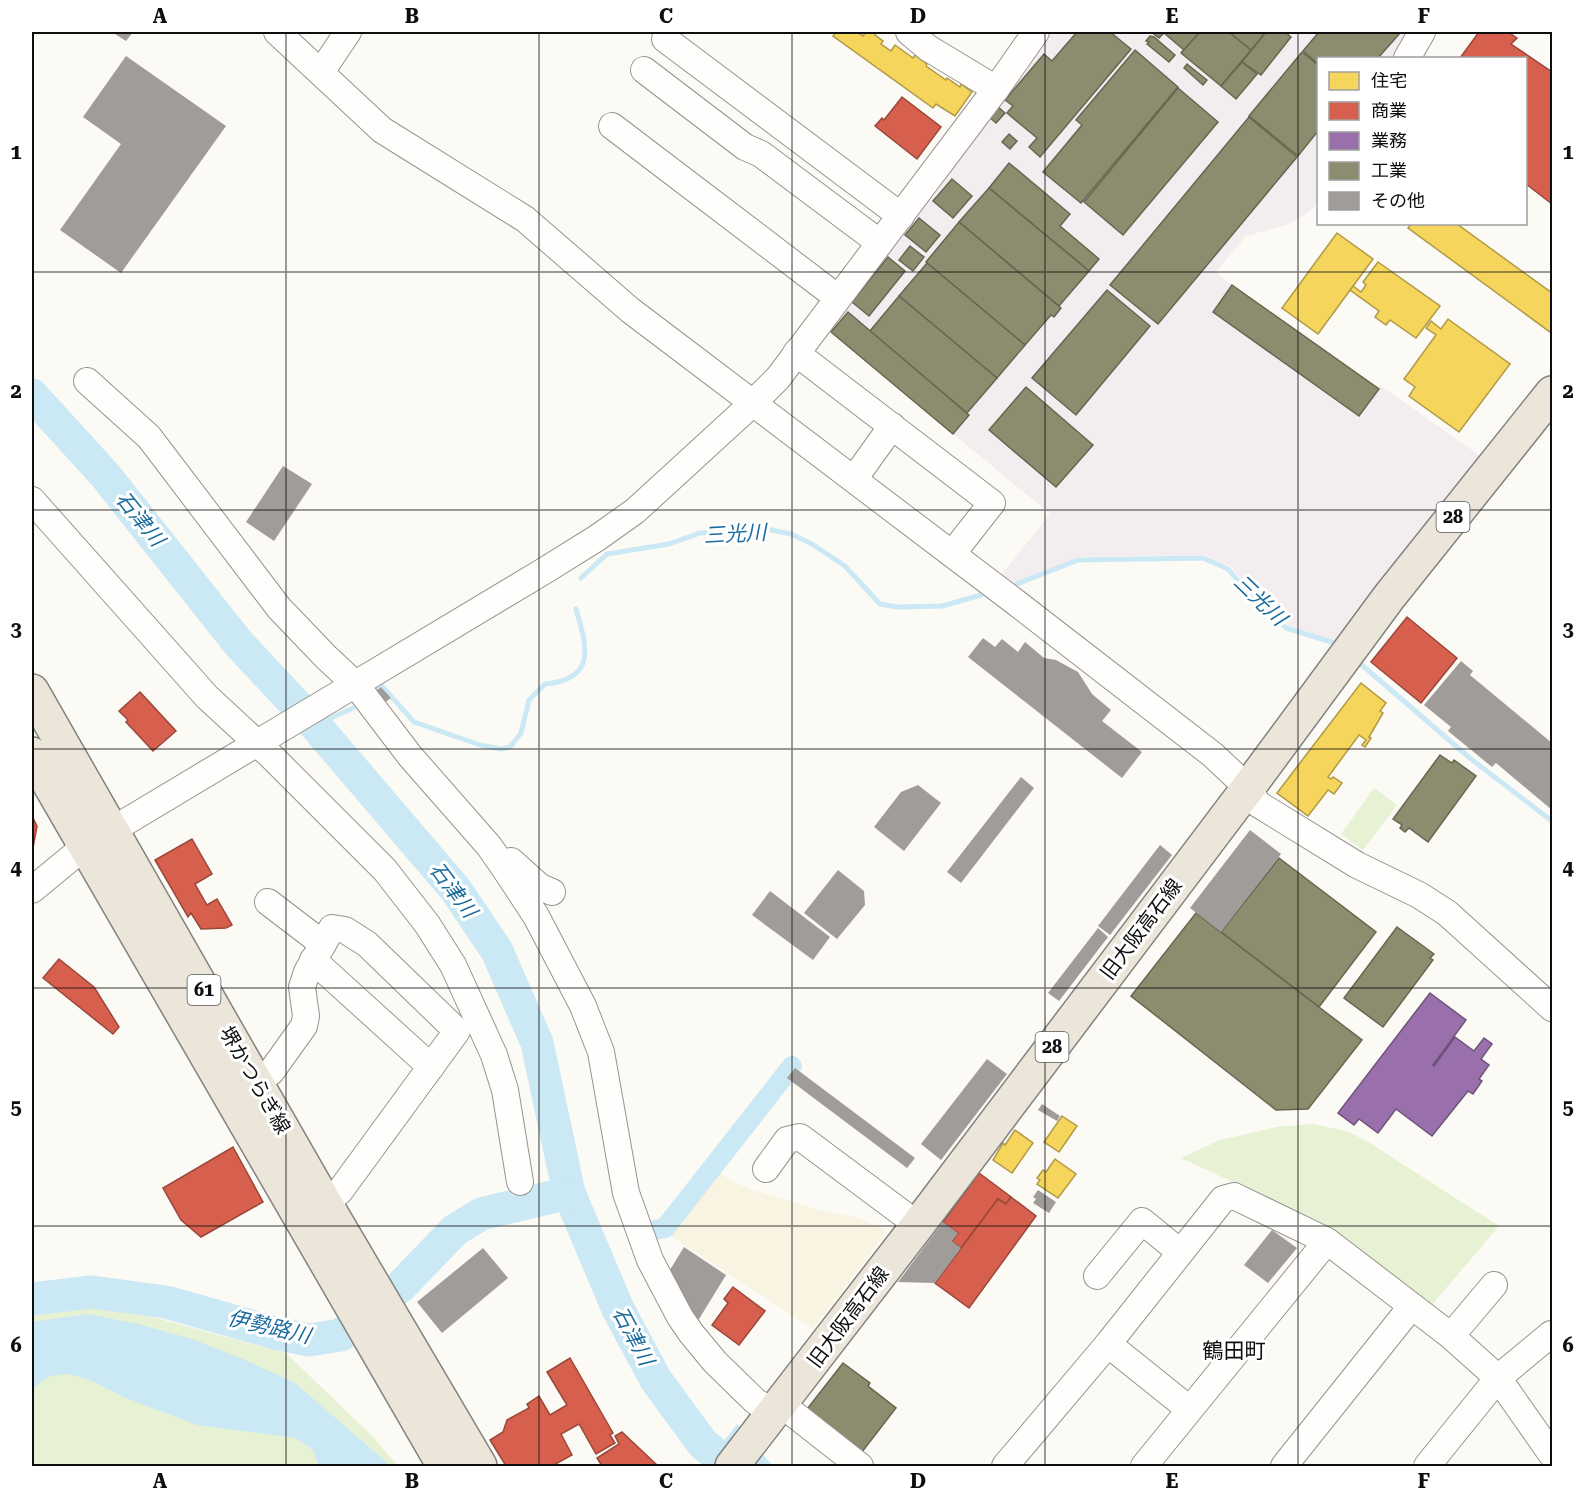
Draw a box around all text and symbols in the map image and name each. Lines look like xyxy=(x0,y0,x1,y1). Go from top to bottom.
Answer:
text: A xyxy=(153,4,168,28)
text: B xyxy=(405,4,419,28)
text: C xyxy=(659,4,673,28)
text: D xyxy=(910,4,926,28)
text: E xyxy=(1166,4,1179,28)
text: F xyxy=(1418,4,1430,28)
legend xyxy=(1317,57,1527,225)
text: 住宅 xyxy=(1371,70,1407,91)
text: 商業 xyxy=(1371,100,1407,121)
text: 業務 xyxy=(1371,130,1407,151)
text: 1 xyxy=(10,140,22,164)
text: 1 xyxy=(1562,140,1574,164)
text: 工業 xyxy=(1371,160,1407,181)
text: その他 xyxy=(1371,190,1425,211)
text: 2 xyxy=(10,379,22,403)
text: 2 xyxy=(1562,379,1574,403)
water label: 石津川 xyxy=(111,487,170,553)
road number: 28 xyxy=(1436,502,1470,532)
water label: 三光川 xyxy=(703,520,769,548)
water label: 三光川 xyxy=(1229,569,1292,632)
text: 3 xyxy=(10,617,22,641)
text: 3 xyxy=(1562,617,1574,641)
text: 4 xyxy=(10,856,22,880)
text: 4 xyxy=(1562,856,1574,880)
water label: 石津川 xyxy=(424,858,483,924)
street label: 旧大阪高石線 xyxy=(1095,874,1187,984)
road number: 61 xyxy=(188,975,220,1005)
street label: 堺かつらぎ線 xyxy=(215,1022,295,1138)
road number: 28 xyxy=(1036,1032,1068,1062)
text: 5 xyxy=(10,1095,22,1119)
text: 5 xyxy=(1562,1095,1574,1119)
street label: 旧大阪高石線 xyxy=(802,1262,894,1372)
water label: 石津川 xyxy=(608,1303,659,1371)
water label: 伊勢路川 xyxy=(225,1306,315,1349)
text: 6 xyxy=(10,1333,22,1357)
text: 6 xyxy=(1562,1333,1574,1357)
district label: 鶴田町 xyxy=(1203,1339,1266,1363)
text: A xyxy=(153,1469,168,1493)
text: B xyxy=(405,1469,419,1493)
text: C xyxy=(659,1469,673,1493)
text: D xyxy=(910,1469,926,1493)
text: E xyxy=(1166,1469,1179,1493)
text: F xyxy=(1418,1469,1430,1493)

